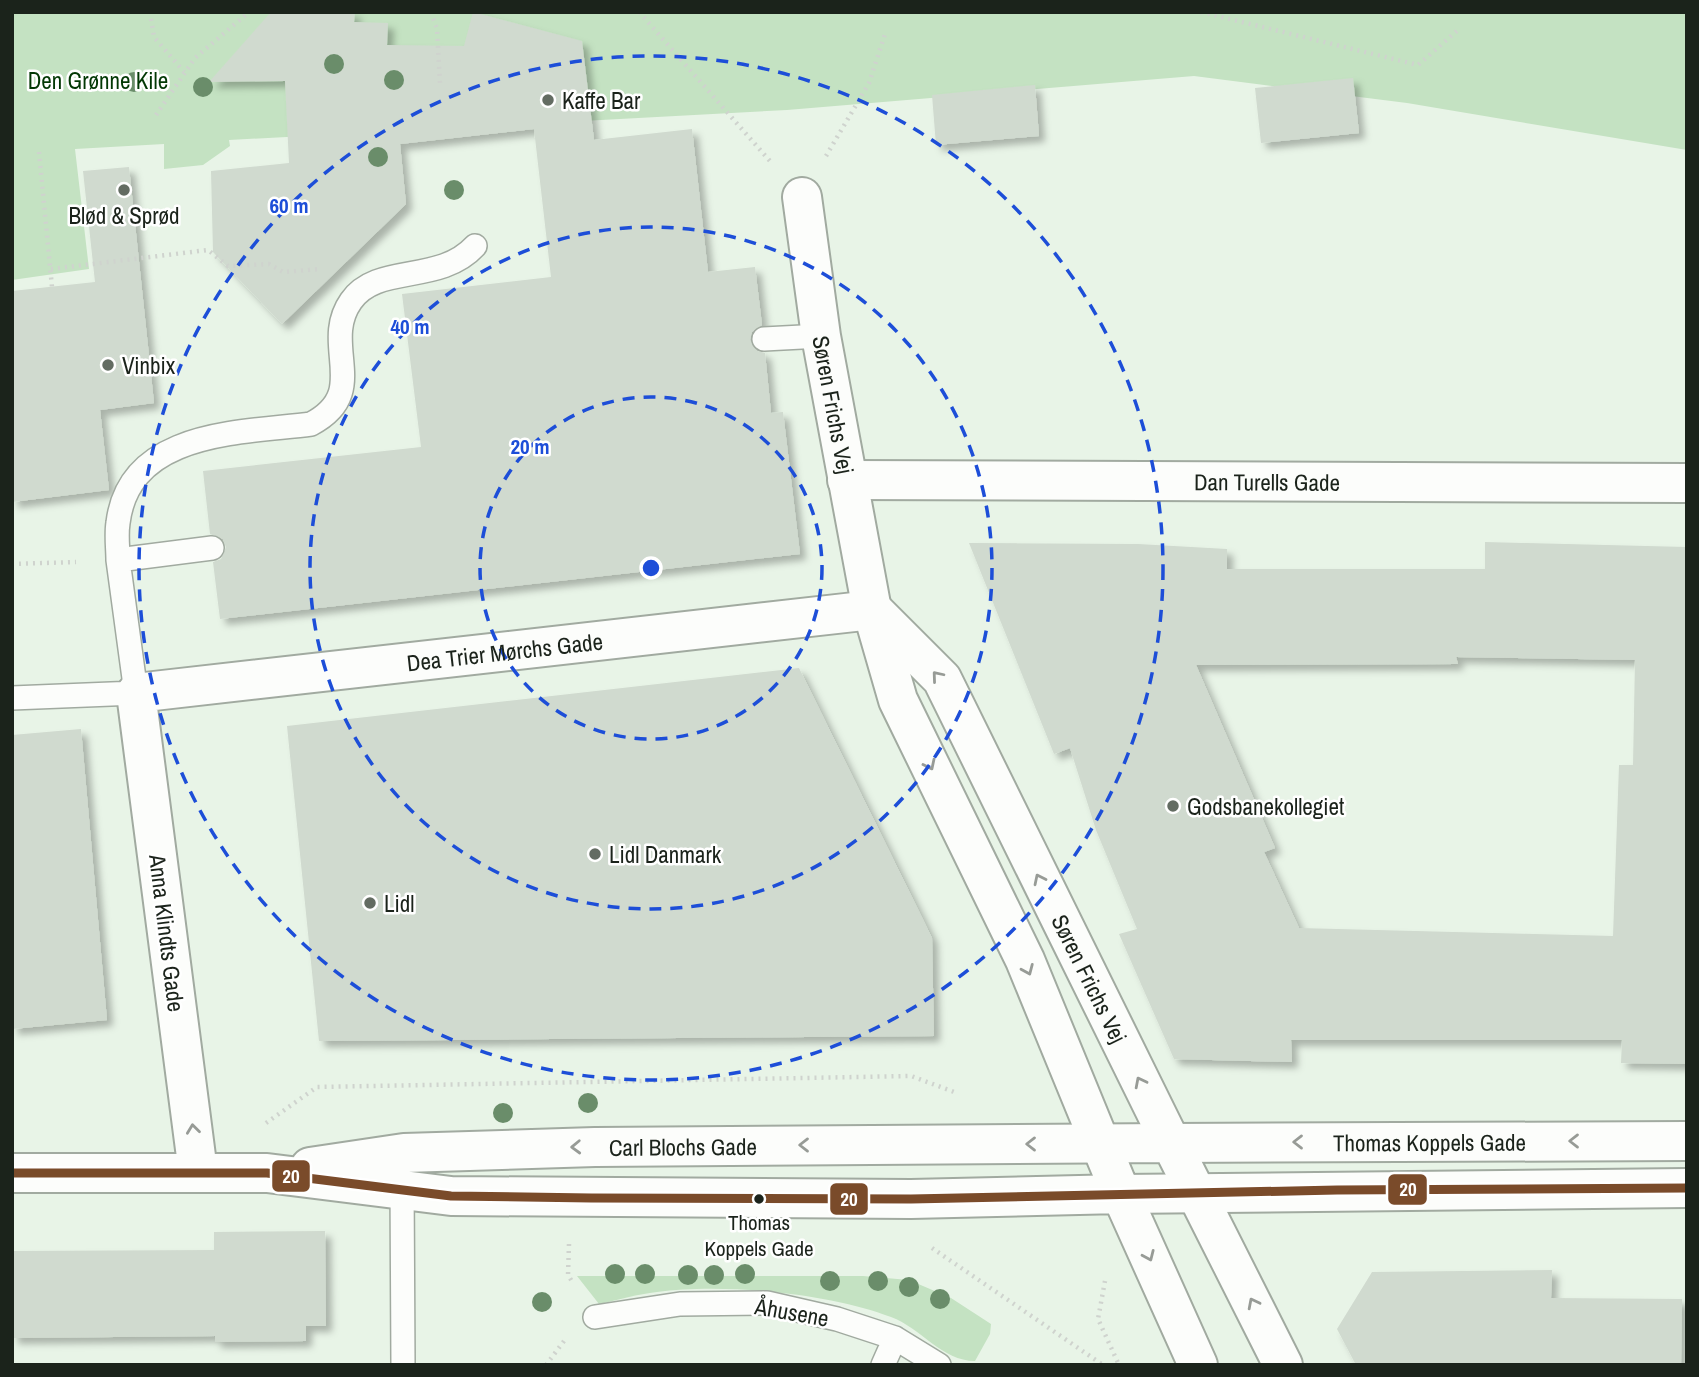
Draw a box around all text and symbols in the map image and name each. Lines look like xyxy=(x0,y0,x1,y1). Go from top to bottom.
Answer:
park label: Den Grønne Kile xyxy=(28,65,168,96)
place label: Kaffe Bar xyxy=(562,85,641,116)
marker: Kaffe Bar xyxy=(540,92,556,108)
marker: Blød & Sprød xyxy=(116,182,132,198)
text: 60 m xyxy=(269,191,309,220)
place label: Blød & Sprød xyxy=(68,200,180,231)
text: 40 m xyxy=(390,312,430,341)
street label: Søren Frichs Vej xyxy=(806,333,862,476)
place label: Vinbix xyxy=(122,350,176,381)
marker: Vinbix xyxy=(100,357,116,373)
text: 20 m xyxy=(510,432,550,461)
street label: Dan Turells Gade xyxy=(1194,466,1340,497)
centre of rings xyxy=(639,556,663,580)
street label: Dea Trier Mørchs Gade xyxy=(405,625,604,678)
one-way arrow xyxy=(933,671,945,684)
one-way arrow xyxy=(922,758,936,770)
place label: Godsbanekollegiet xyxy=(1187,791,1344,822)
marker: Godsbanekollegiet xyxy=(1165,798,1181,814)
place label: Lidl Danmark xyxy=(609,839,722,870)
marker: Lidl Danmark xyxy=(587,846,603,862)
street label: Anna Klindts Gade xyxy=(142,852,192,1013)
one-way arrow xyxy=(1033,874,1047,886)
place label: Lidl xyxy=(384,888,414,919)
marker: Lidl xyxy=(362,895,378,911)
street label: Søren Frichs Vej xyxy=(1045,909,1135,1048)
one-way arrow xyxy=(1020,963,1034,975)
one-way arrow xyxy=(1134,1077,1148,1089)
one-way arrow xyxy=(185,1123,200,1134)
street label: Thomas Koppels Gade xyxy=(1333,1126,1526,1158)
street label: Carl Blochs Gade xyxy=(609,1130,757,1162)
one-way arrow xyxy=(1569,1133,1579,1149)
one-way arrow xyxy=(1292,1135,1303,1150)
one-way arrow xyxy=(1026,1136,1036,1152)
one-way arrow xyxy=(798,1137,809,1153)
one-way arrow xyxy=(571,1140,582,1155)
line badge: 20 xyxy=(271,1159,311,1193)
text: 20 xyxy=(282,1163,300,1189)
line badge: 20 xyxy=(1387,1173,1428,1206)
text: 20 xyxy=(1399,1176,1417,1202)
line badge: 20 xyxy=(829,1182,869,1216)
text: 20 xyxy=(840,1186,858,1212)
marker: Thomas Koppels Gade xyxy=(752,1192,766,1206)
place label: Thomas Koppels Gade xyxy=(704,1208,814,1263)
one-way arrow xyxy=(1141,1249,1155,1262)
street label: Åhusene xyxy=(752,1290,831,1334)
one-way arrow xyxy=(1248,1298,1262,1310)

